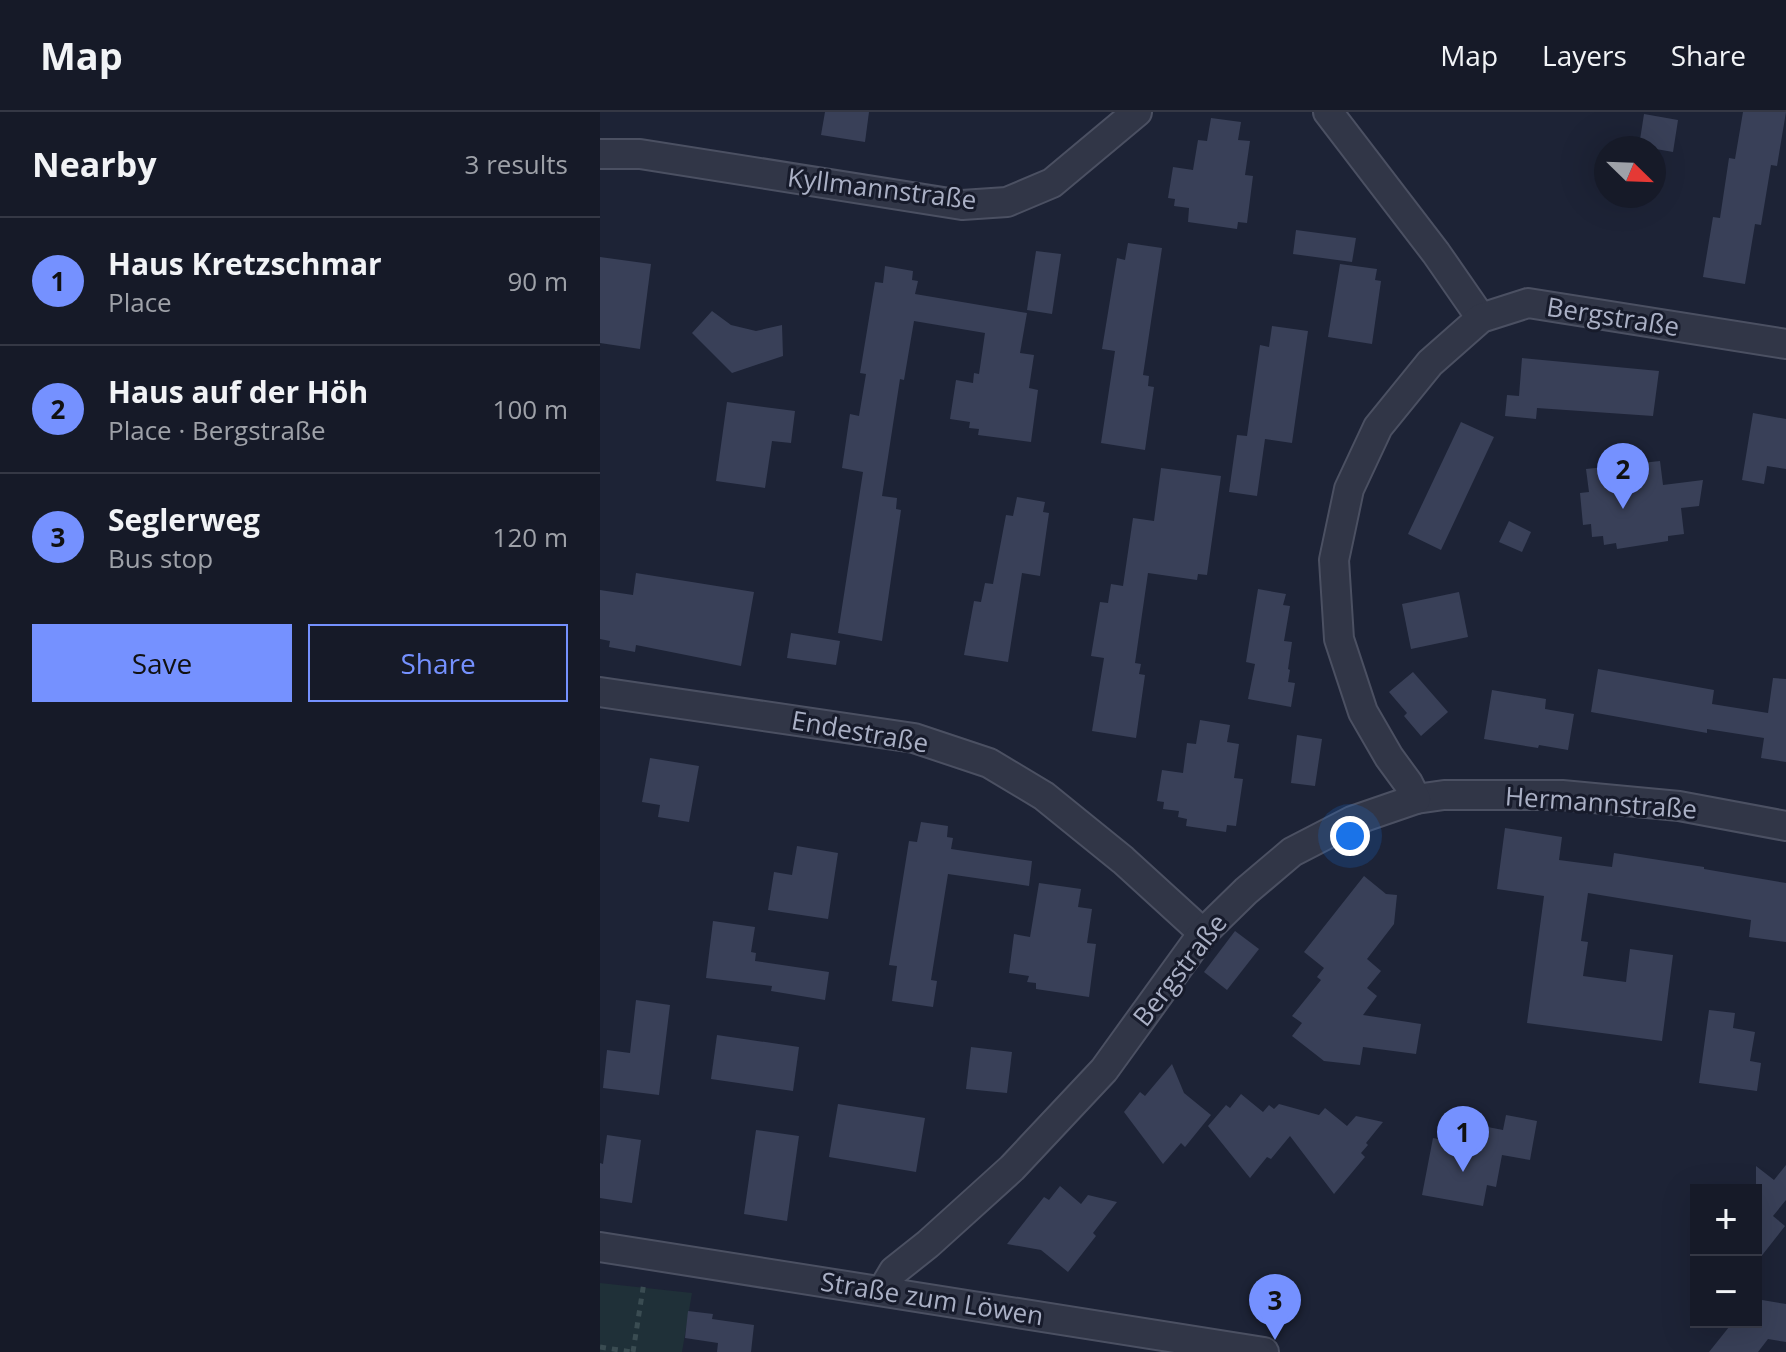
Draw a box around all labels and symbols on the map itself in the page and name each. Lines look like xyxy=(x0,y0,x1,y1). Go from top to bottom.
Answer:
north arrow xyxy=(1594,136,1666,208)
street label: Kyllmannstraße xyxy=(786,159,979,217)
street label: Bergstraße xyxy=(1544,288,1682,344)
pin: 2 xyxy=(1597,443,1649,509)
street label: Endestraße xyxy=(789,701,931,761)
street label: Hermannstraße xyxy=(1504,777,1698,827)
your location xyxy=(1330,816,1370,856)
street label: Bergstraße xyxy=(1124,906,1235,1033)
pin: 1 xyxy=(1437,1106,1489,1172)
street label: Straße zum Löwen xyxy=(818,1263,1046,1333)
pin: 3 xyxy=(1249,1274,1301,1340)

